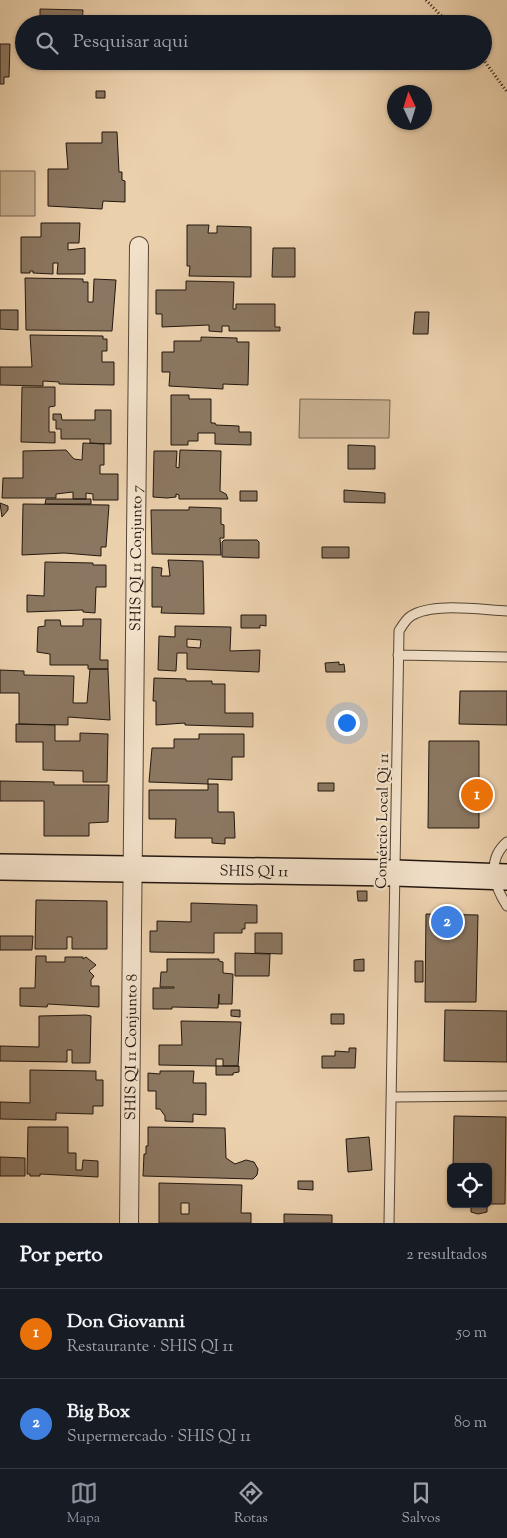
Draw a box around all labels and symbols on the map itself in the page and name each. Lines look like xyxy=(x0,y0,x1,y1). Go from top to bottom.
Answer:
north arrow xyxy=(387,85,432,130)
street label: SHIS QI 11 Conjunto 7 xyxy=(126,484,149,631)
your location xyxy=(334,710,360,736)
street label: Comércio Local Qi 11 xyxy=(372,753,395,889)
pin: 1 xyxy=(461,776,493,814)
street label: SHIS QI 11 xyxy=(219,861,289,883)
pin: 2 xyxy=(431,903,463,941)
street label: SHIS QI 11 Conjunto 8 xyxy=(121,974,144,1120)

